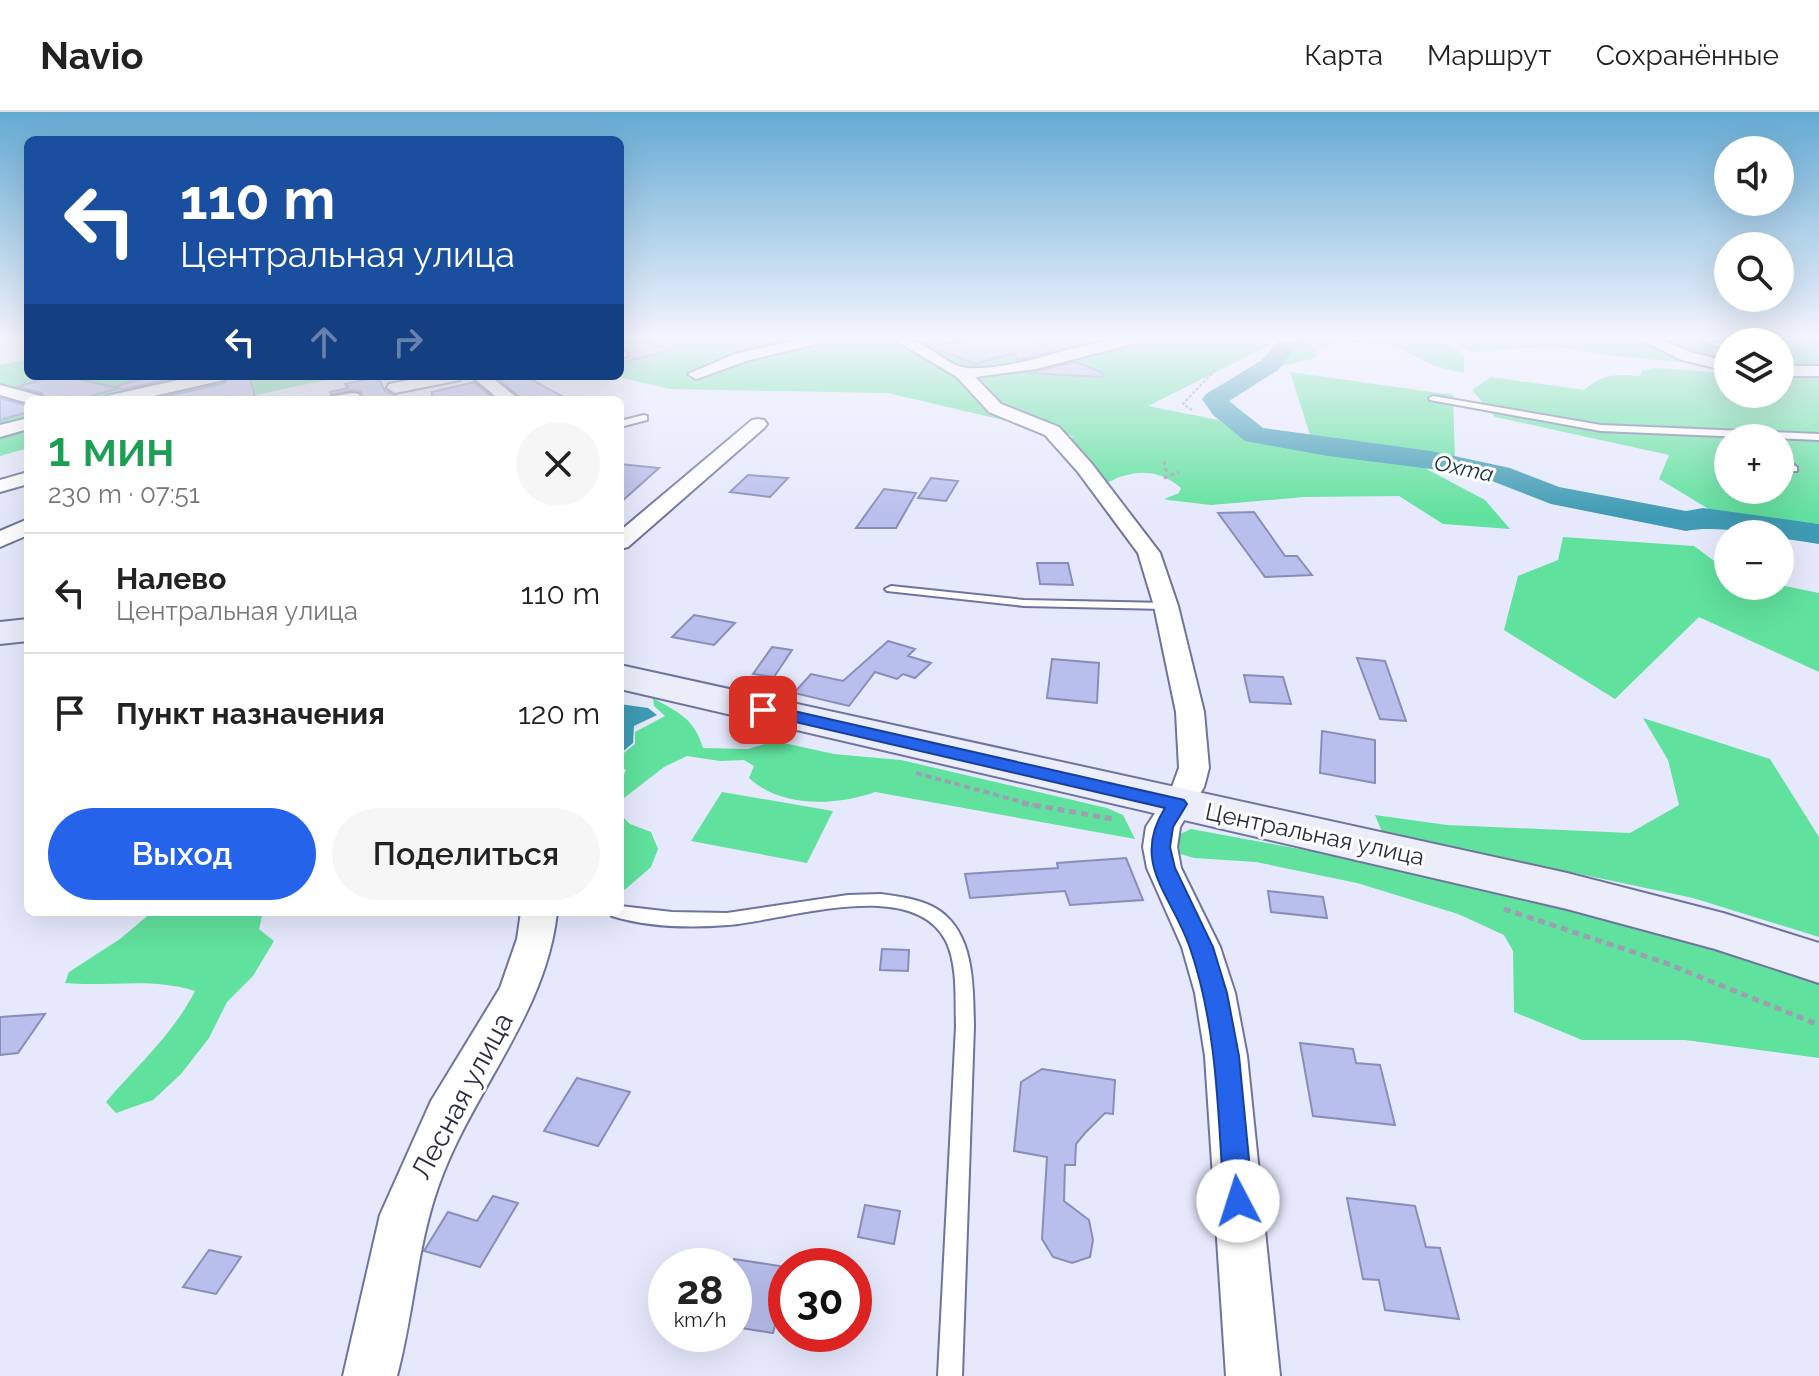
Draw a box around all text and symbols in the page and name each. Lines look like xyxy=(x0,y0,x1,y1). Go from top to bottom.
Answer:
text: Navio xyxy=(40,33,143,78)
text: Карта xyxy=(1304,39,1383,72)
text: Маршрут xyxy=(1427,39,1552,72)
text: Сохранённые xyxy=(1596,39,1779,72)
map controls xyxy=(1714,136,1794,600)
button: sound xyxy=(1714,136,1794,216)
text: 110 m xyxy=(180,166,335,232)
icon: left xyxy=(48,168,152,272)
button: search xyxy=(1714,232,1794,312)
text: Центральная улица xyxy=(180,233,515,275)
icon: left xyxy=(218,320,262,364)
icon: ahead xyxy=(302,320,346,364)
icon: right xyxy=(386,320,430,364)
button: layers xyxy=(1714,328,1794,408)
text: 1 мин xyxy=(48,421,175,477)
button: close xyxy=(516,422,600,506)
button: + xyxy=(1714,424,1794,504)
water label: Охта xyxy=(1432,449,1496,487)
text: 230 m · 07:51 xyxy=(48,479,200,509)
button: − xyxy=(1714,520,1794,600)
text: Налево xyxy=(116,561,226,596)
icon: left xyxy=(48,571,92,615)
text: 110 m xyxy=(521,576,600,611)
text: Центральная улица xyxy=(116,596,358,626)
pin xyxy=(729,676,797,744)
icon: arrive xyxy=(741,688,785,732)
icon: arrive xyxy=(48,691,92,735)
text: Пункт назначения xyxy=(116,696,385,731)
text: 120 m xyxy=(518,696,600,731)
street label: Центральная улица xyxy=(1203,797,1427,871)
button: Выход xyxy=(48,808,316,900)
button: Поделиться xyxy=(332,808,600,900)
street label: Лесная улица xyxy=(404,1007,520,1185)
position arrow xyxy=(1196,1159,1280,1243)
speed limit sign: 30 xyxy=(768,1248,872,1352)
text: 28 xyxy=(677,1266,723,1313)
text: km/h xyxy=(674,1308,726,1332)

